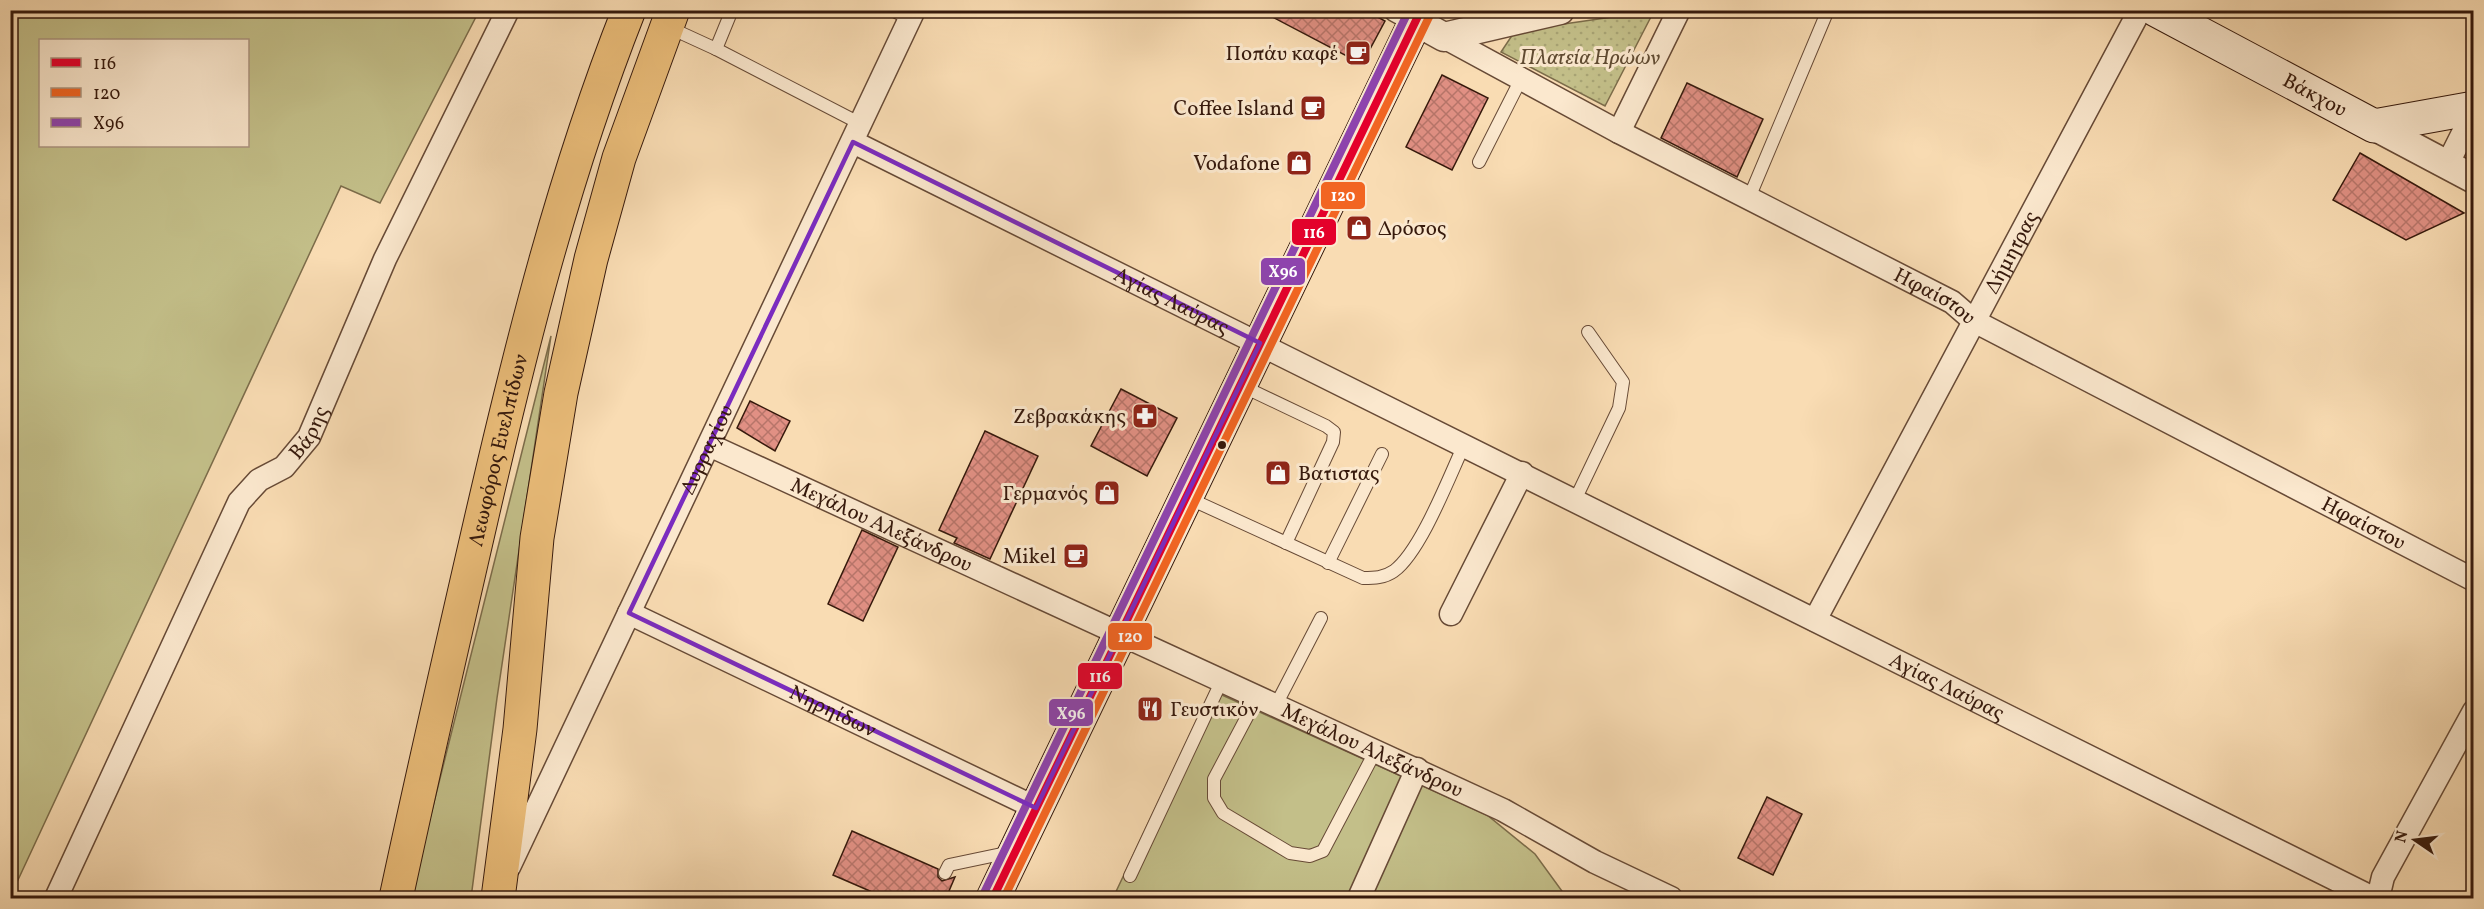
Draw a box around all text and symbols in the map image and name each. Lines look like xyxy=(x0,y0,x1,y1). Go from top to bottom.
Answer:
cafe icon: Ποπάυ καφέ xyxy=(1343,38,1373,68)
legend xyxy=(39,39,249,147)
place label: Ποπάυ καφέ xyxy=(1225,40,1338,69)
park label: Πλατεία Ηρώων xyxy=(1520,44,1660,73)
text: 116 xyxy=(93,52,116,77)
street label: Βάκχου xyxy=(2277,67,2351,125)
text: 120 xyxy=(93,82,120,107)
cafe icon: Coffee Island xyxy=(1298,93,1328,123)
place label: Coffee Island xyxy=(1174,95,1294,124)
text: Χ96 xyxy=(93,112,124,137)
shop icon: Vodafone xyxy=(1284,148,1314,178)
place label: Vodafone xyxy=(1193,150,1280,179)
line badge: 120 xyxy=(1320,181,1366,210)
text: 120 xyxy=(1331,186,1355,208)
street label: Δήμητρας xyxy=(1978,206,2046,299)
shop icon: Δρόσος xyxy=(1344,213,1374,243)
place label: Δρόσος xyxy=(1378,215,1446,244)
line badge: 116 xyxy=(1291,218,1337,246)
text: 116 xyxy=(1303,223,1325,245)
line badge: Χ96 xyxy=(1260,257,1306,286)
street label: Αγίας Λαύρας xyxy=(1108,261,1234,343)
text: Χ96 xyxy=(1268,262,1298,284)
street label: Ηφαίστου xyxy=(1888,262,1981,332)
street label: Λεωφόρος Ευελπίδων xyxy=(462,352,536,550)
street label: Δυρραχίου xyxy=(674,400,741,500)
pharmacy icon: Ζεβρακάκης xyxy=(1130,401,1160,431)
street label: Βάρης xyxy=(283,402,337,467)
place label: Ζεβρακάκης xyxy=(1013,403,1126,432)
unlabelled marker xyxy=(1216,439,1228,451)
shop icon: Βατιστας xyxy=(1263,458,1293,488)
place label: Βατιστας xyxy=(1298,460,1379,489)
street label: Μεγάλου Αλεξάνδρου xyxy=(785,471,977,580)
shop icon: Γερμανός xyxy=(1092,478,1122,508)
place label: Γερμανός xyxy=(1003,480,1088,509)
street label: Ηφαίστου xyxy=(2316,490,2410,558)
cafe icon: Mikel xyxy=(1061,541,1091,571)
place label: Mikel xyxy=(1003,543,1056,572)
line badge: 120 xyxy=(1107,622,1153,651)
text: 120 xyxy=(1118,627,1142,649)
street label: Αγίας Λαύρας xyxy=(1884,647,2009,729)
line badge: 116 xyxy=(1077,662,1123,690)
text: 116 xyxy=(1089,667,1111,689)
street label: Νηρηίδων xyxy=(784,679,880,745)
restaurant icon: Γευστικόν xyxy=(1135,694,1165,724)
place label: Γευστικόν xyxy=(1170,696,1258,725)
street label: Μεγάλου Αλεξάνδρου xyxy=(1276,697,1467,806)
line badge: Χ96 xyxy=(1048,698,1094,727)
text: Χ96 xyxy=(1056,704,1086,726)
north arrow xyxy=(2385,810,2445,870)
text: N xyxy=(2390,828,2415,845)

